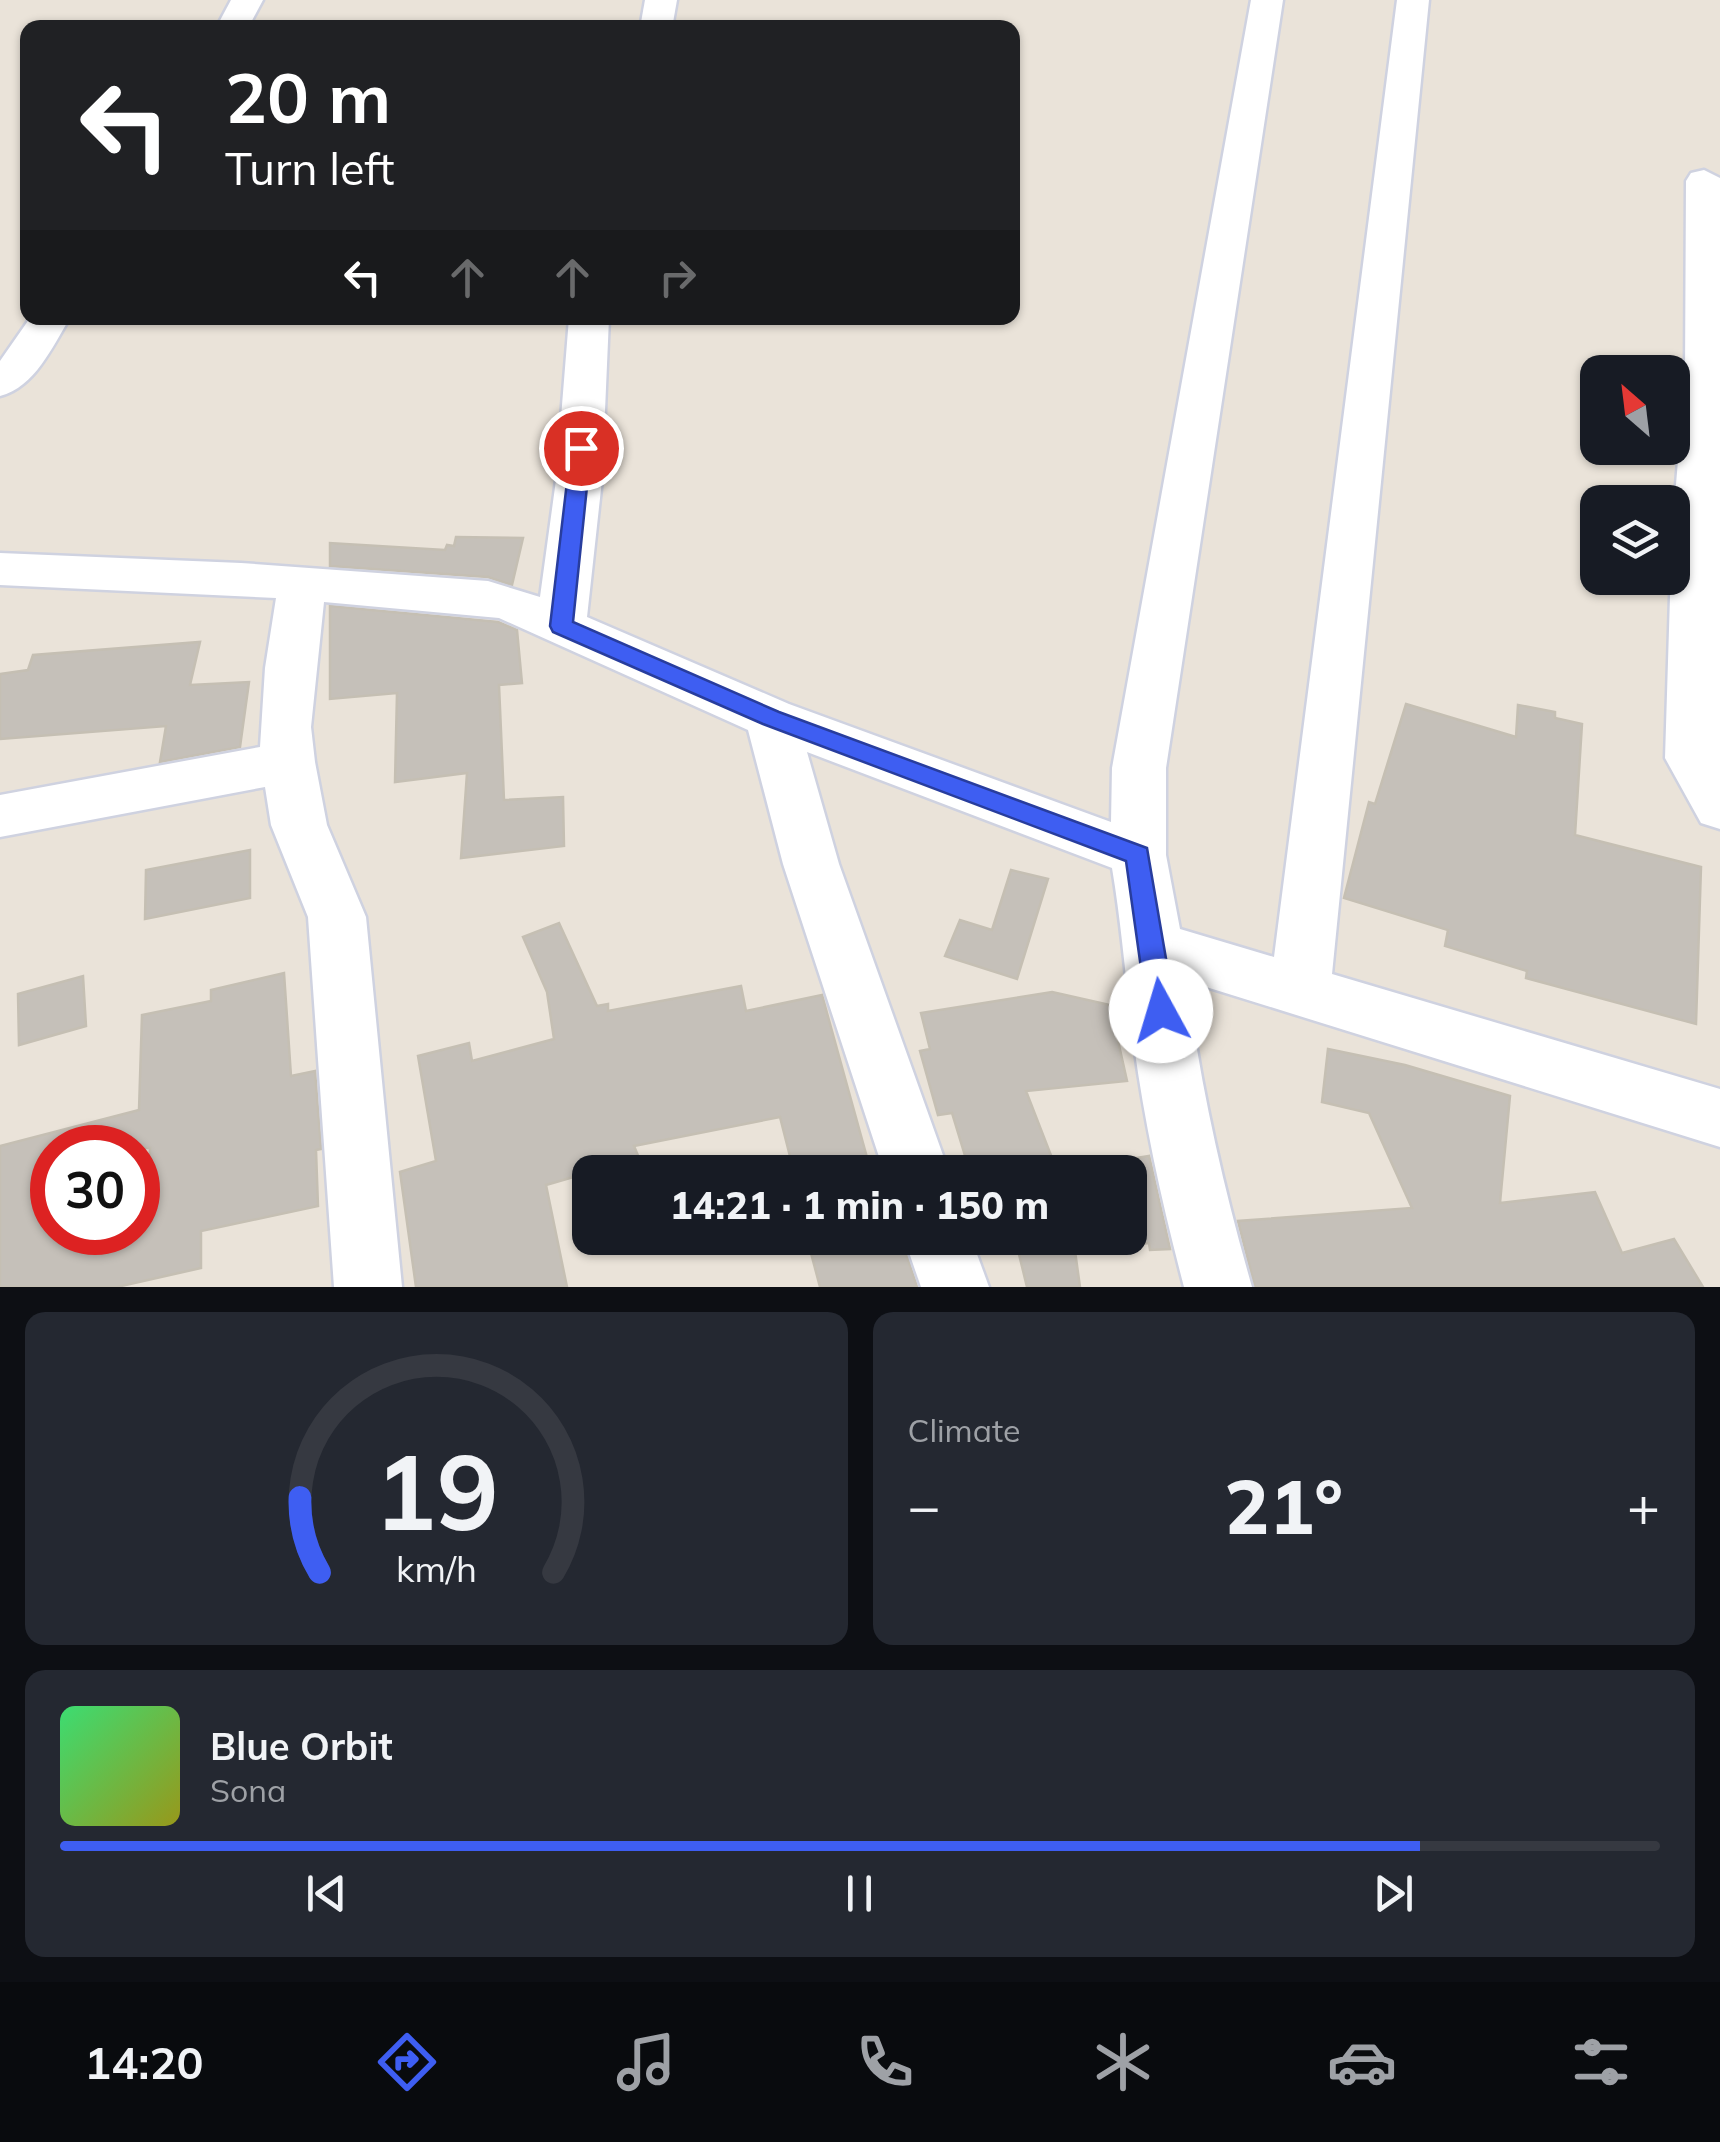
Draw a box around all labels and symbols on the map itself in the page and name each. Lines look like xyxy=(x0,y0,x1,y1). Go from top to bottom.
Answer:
north arrow xyxy=(1580,355,1690,465)
pin xyxy=(539,406,624,491)
position arrow xyxy=(1109,959,1213,1063)
speed limit sign: 30 xyxy=(30,1125,160,1255)

